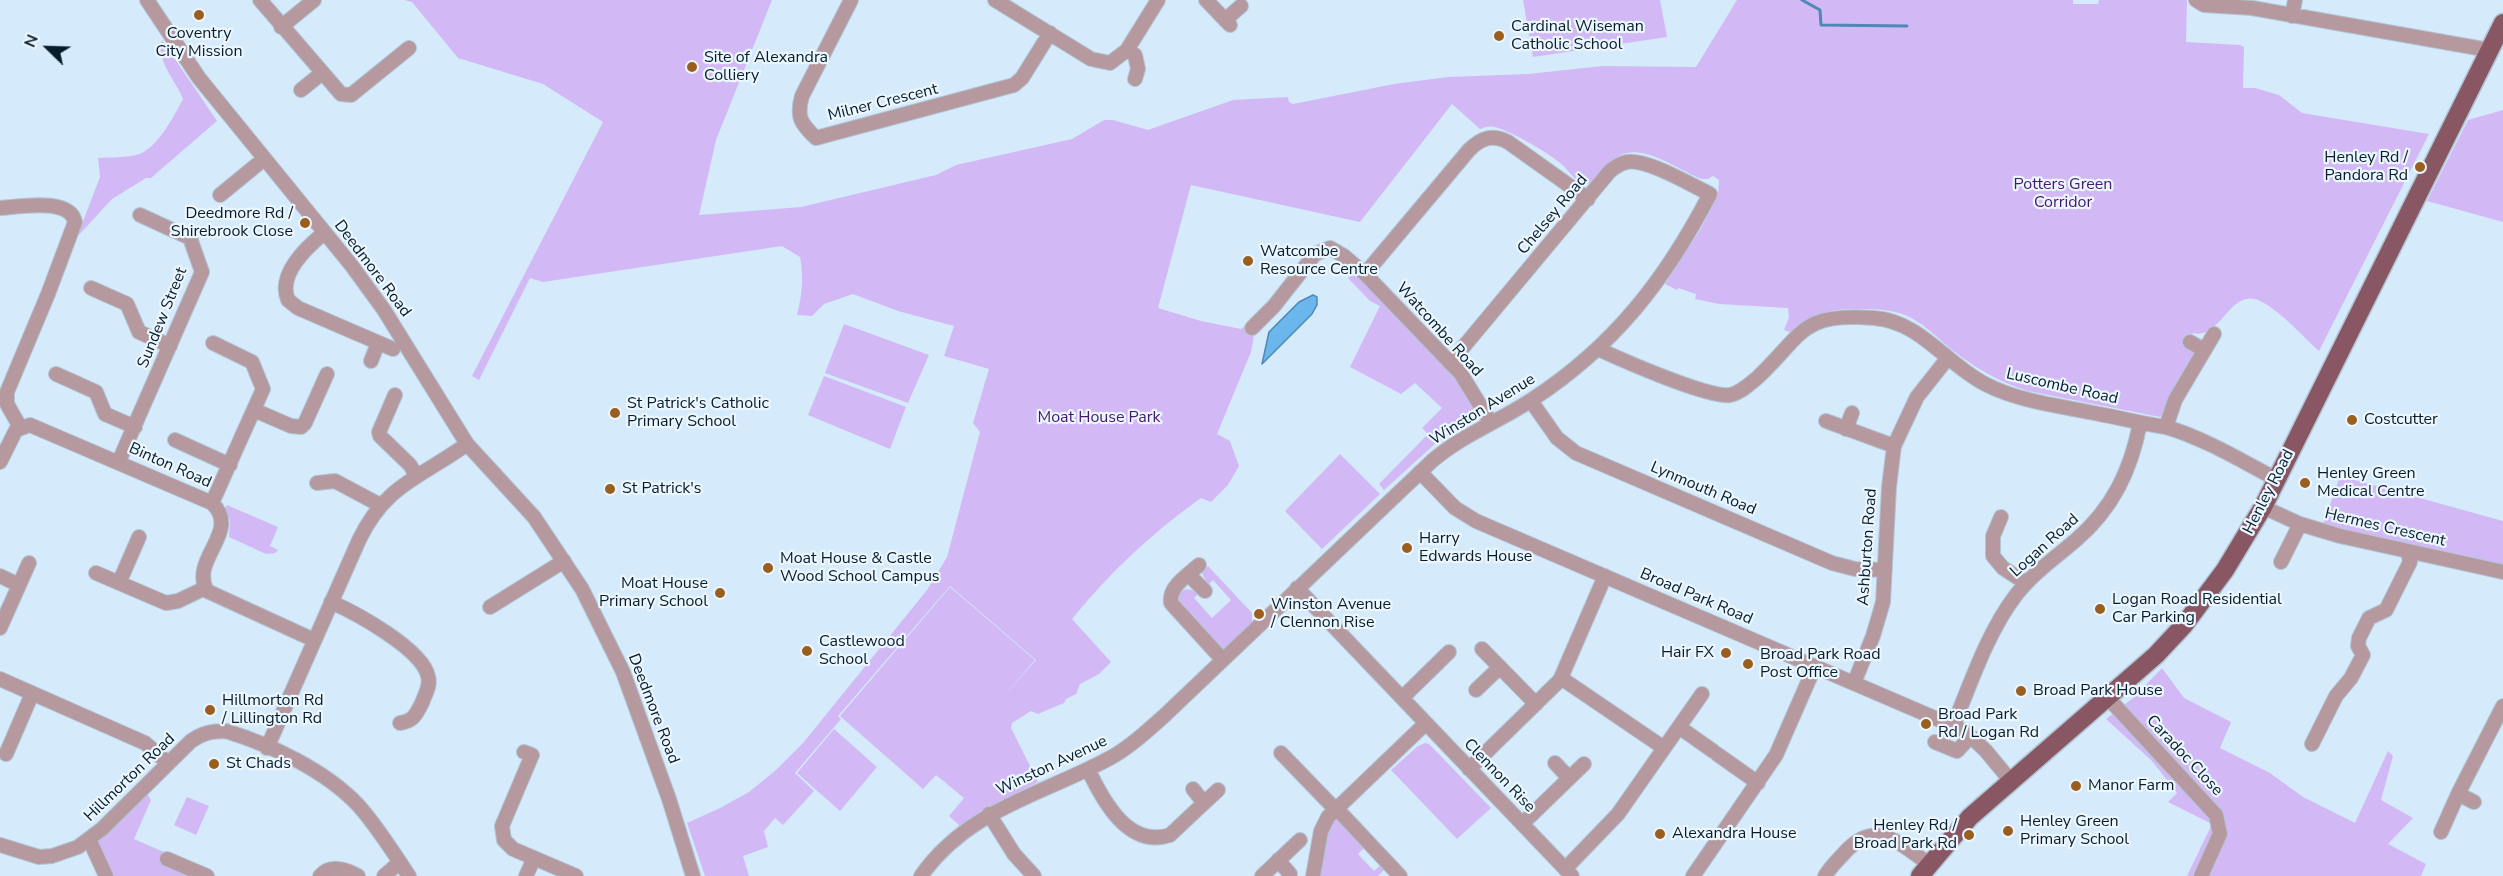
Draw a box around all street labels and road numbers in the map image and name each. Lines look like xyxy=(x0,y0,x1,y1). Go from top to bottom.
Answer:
street label: Milner Crescent xyxy=(826,80,940,126)
street label: Chelsey Road xyxy=(1514,171,1592,259)
street label: Deedmore Road xyxy=(329,217,415,321)
street label: Sundew Street xyxy=(134,265,192,371)
street label: Watcombe Road xyxy=(1392,279,1486,381)
street label: Luscombe Road xyxy=(2004,365,2120,409)
street label: Winston Avenue xyxy=(1427,370,1539,450)
street label: Binton Road xyxy=(126,439,214,493)
street label: Henley Road xyxy=(2239,446,2299,538)
street label: Lynmouth Road xyxy=(1647,458,1759,520)
street label: Ashburton Road xyxy=(1854,488,1882,606)
street label: Hermes Crescent xyxy=(2323,505,2447,551)
street label: Logan Road xyxy=(2007,510,2083,582)
street label: Broad Park Road xyxy=(1637,565,1755,629)
street label: Deedmore Road xyxy=(623,651,683,767)
street label: Caradoc Close xyxy=(2142,712,2226,800)
street label: Hillmorton Road xyxy=(81,730,179,826)
street label: Winston Avenue xyxy=(994,732,1110,800)
street label: Clennon Rise xyxy=(1459,735,1539,817)

